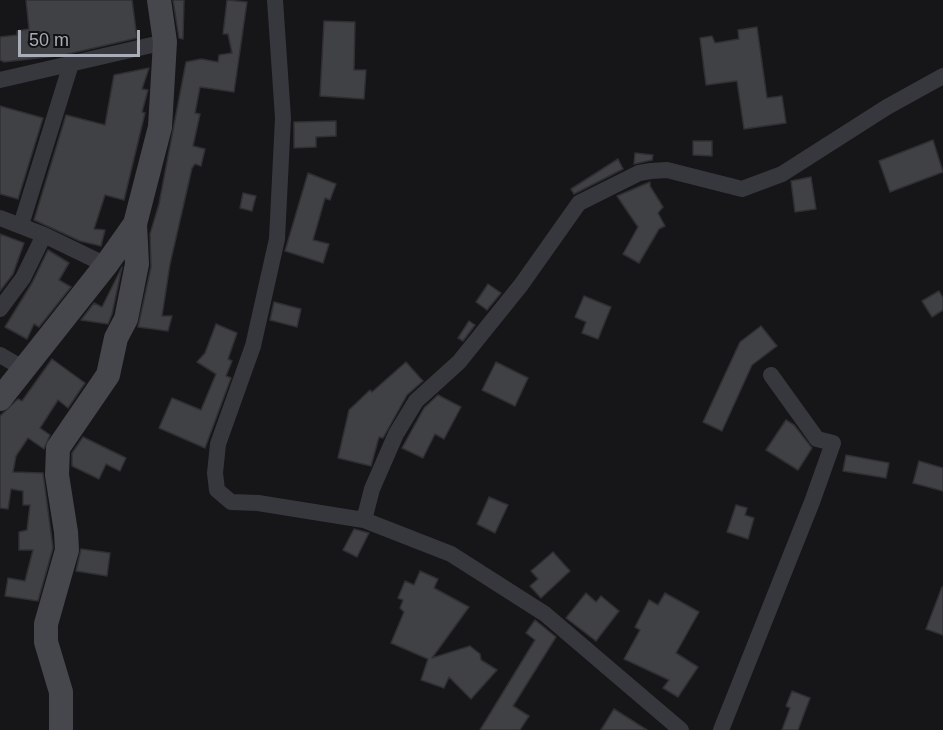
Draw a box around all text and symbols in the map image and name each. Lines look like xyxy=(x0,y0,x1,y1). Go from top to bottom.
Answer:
scale bar xyxy=(21,18,142,56)
text: 50 m xyxy=(29,30,69,50)

